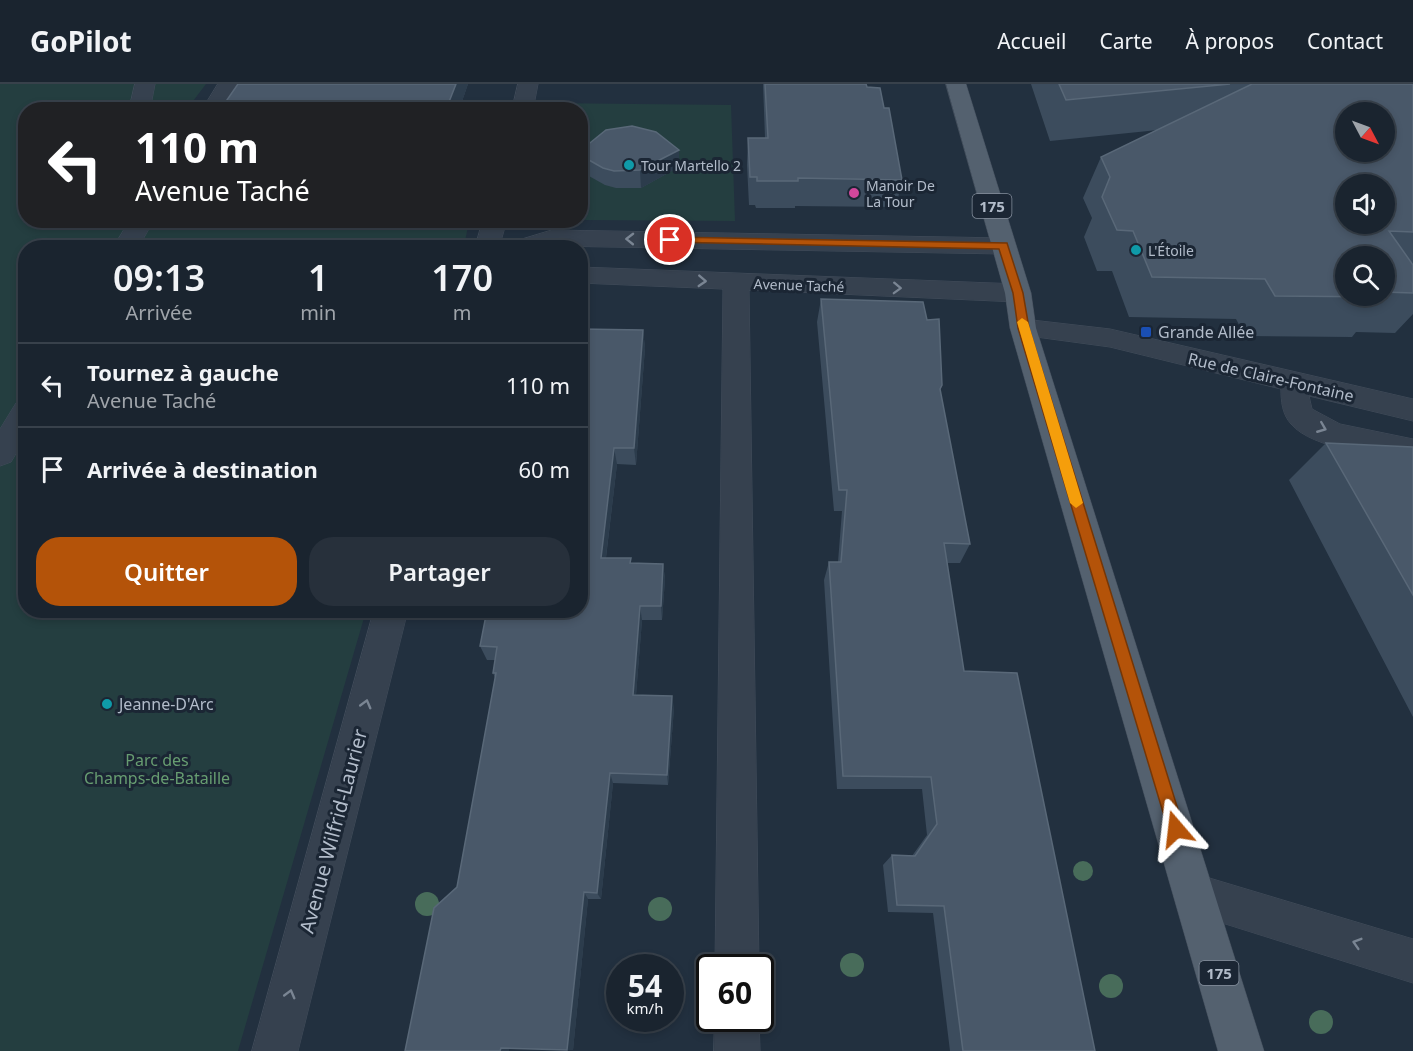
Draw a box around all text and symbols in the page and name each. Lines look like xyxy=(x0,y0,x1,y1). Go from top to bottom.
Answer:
text: GoPilot xyxy=(30,22,132,60)
text: Accueil xyxy=(997,27,1066,55)
text: Carte xyxy=(1099,27,1153,55)
text: À propos xyxy=(1186,27,1274,55)
text: Contact xyxy=(1307,27,1383,55)
north arrow xyxy=(1335,102,1395,162)
map controls xyxy=(1335,102,1395,306)
text: 110 m xyxy=(135,118,259,175)
icon: left xyxy=(36,126,114,204)
place label: Tour Martello 2 xyxy=(641,156,741,175)
marker: Tour Martello 2 xyxy=(622,158,636,172)
text: Avenue Taché xyxy=(135,172,310,209)
button: sound xyxy=(1335,174,1395,234)
place label: Manoir De La Tour xyxy=(866,176,935,211)
marker: Manoir De La Tour xyxy=(847,186,861,200)
road number: 175 xyxy=(972,194,1012,218)
pin xyxy=(644,214,695,265)
icon: arrive xyxy=(653,223,686,256)
one-way arrow xyxy=(626,233,635,246)
place label: L'Étoile xyxy=(1148,241,1194,260)
marker: L'Étoile xyxy=(1129,243,1143,257)
button: search xyxy=(1335,246,1395,306)
text: 09:13 xyxy=(113,253,205,302)
text: 1 xyxy=(308,253,329,302)
text: 170 xyxy=(431,253,493,302)
one-way arrow xyxy=(697,274,706,287)
street label: Avenue Taché xyxy=(753,274,845,296)
one-way arrow xyxy=(892,282,901,295)
text: Arrivée xyxy=(125,299,193,326)
text: min xyxy=(300,299,336,326)
text: m xyxy=(453,299,472,326)
place label: Grande Allée xyxy=(1158,321,1254,343)
marker: Grande Allée xyxy=(1139,325,1153,339)
street label: Rue de Claire-Fontaine xyxy=(1186,347,1356,407)
text: Tournez à gauche xyxy=(87,357,279,387)
icon: left xyxy=(36,369,69,402)
text: 110 m xyxy=(506,370,570,400)
text: Avenue Taché xyxy=(87,387,216,414)
one-way arrow xyxy=(1316,421,1327,433)
icon: arrive xyxy=(36,453,69,486)
text: Arrivée à destination xyxy=(87,454,318,484)
text: 60 m xyxy=(519,454,570,484)
button: Quitter xyxy=(36,537,297,606)
button: Partager xyxy=(309,537,570,606)
place label: Jeanne-D'Arc xyxy=(117,693,214,715)
marker: Jeanne-D'Arc xyxy=(100,697,114,711)
one-way arrow xyxy=(359,699,372,709)
street label: Avenue Wilfrid-Laurier xyxy=(293,726,373,936)
park label: Parc des Champs-de-Bataille xyxy=(84,749,230,789)
position arrow xyxy=(1144,797,1208,861)
one-way arrow xyxy=(1352,938,1363,950)
speed limit sign: 60 xyxy=(696,954,774,1032)
road number: 175 xyxy=(1200,961,1238,985)
text: 54 xyxy=(628,965,662,1006)
one-way arrow xyxy=(283,990,295,1000)
text: km/h xyxy=(627,998,663,1018)

